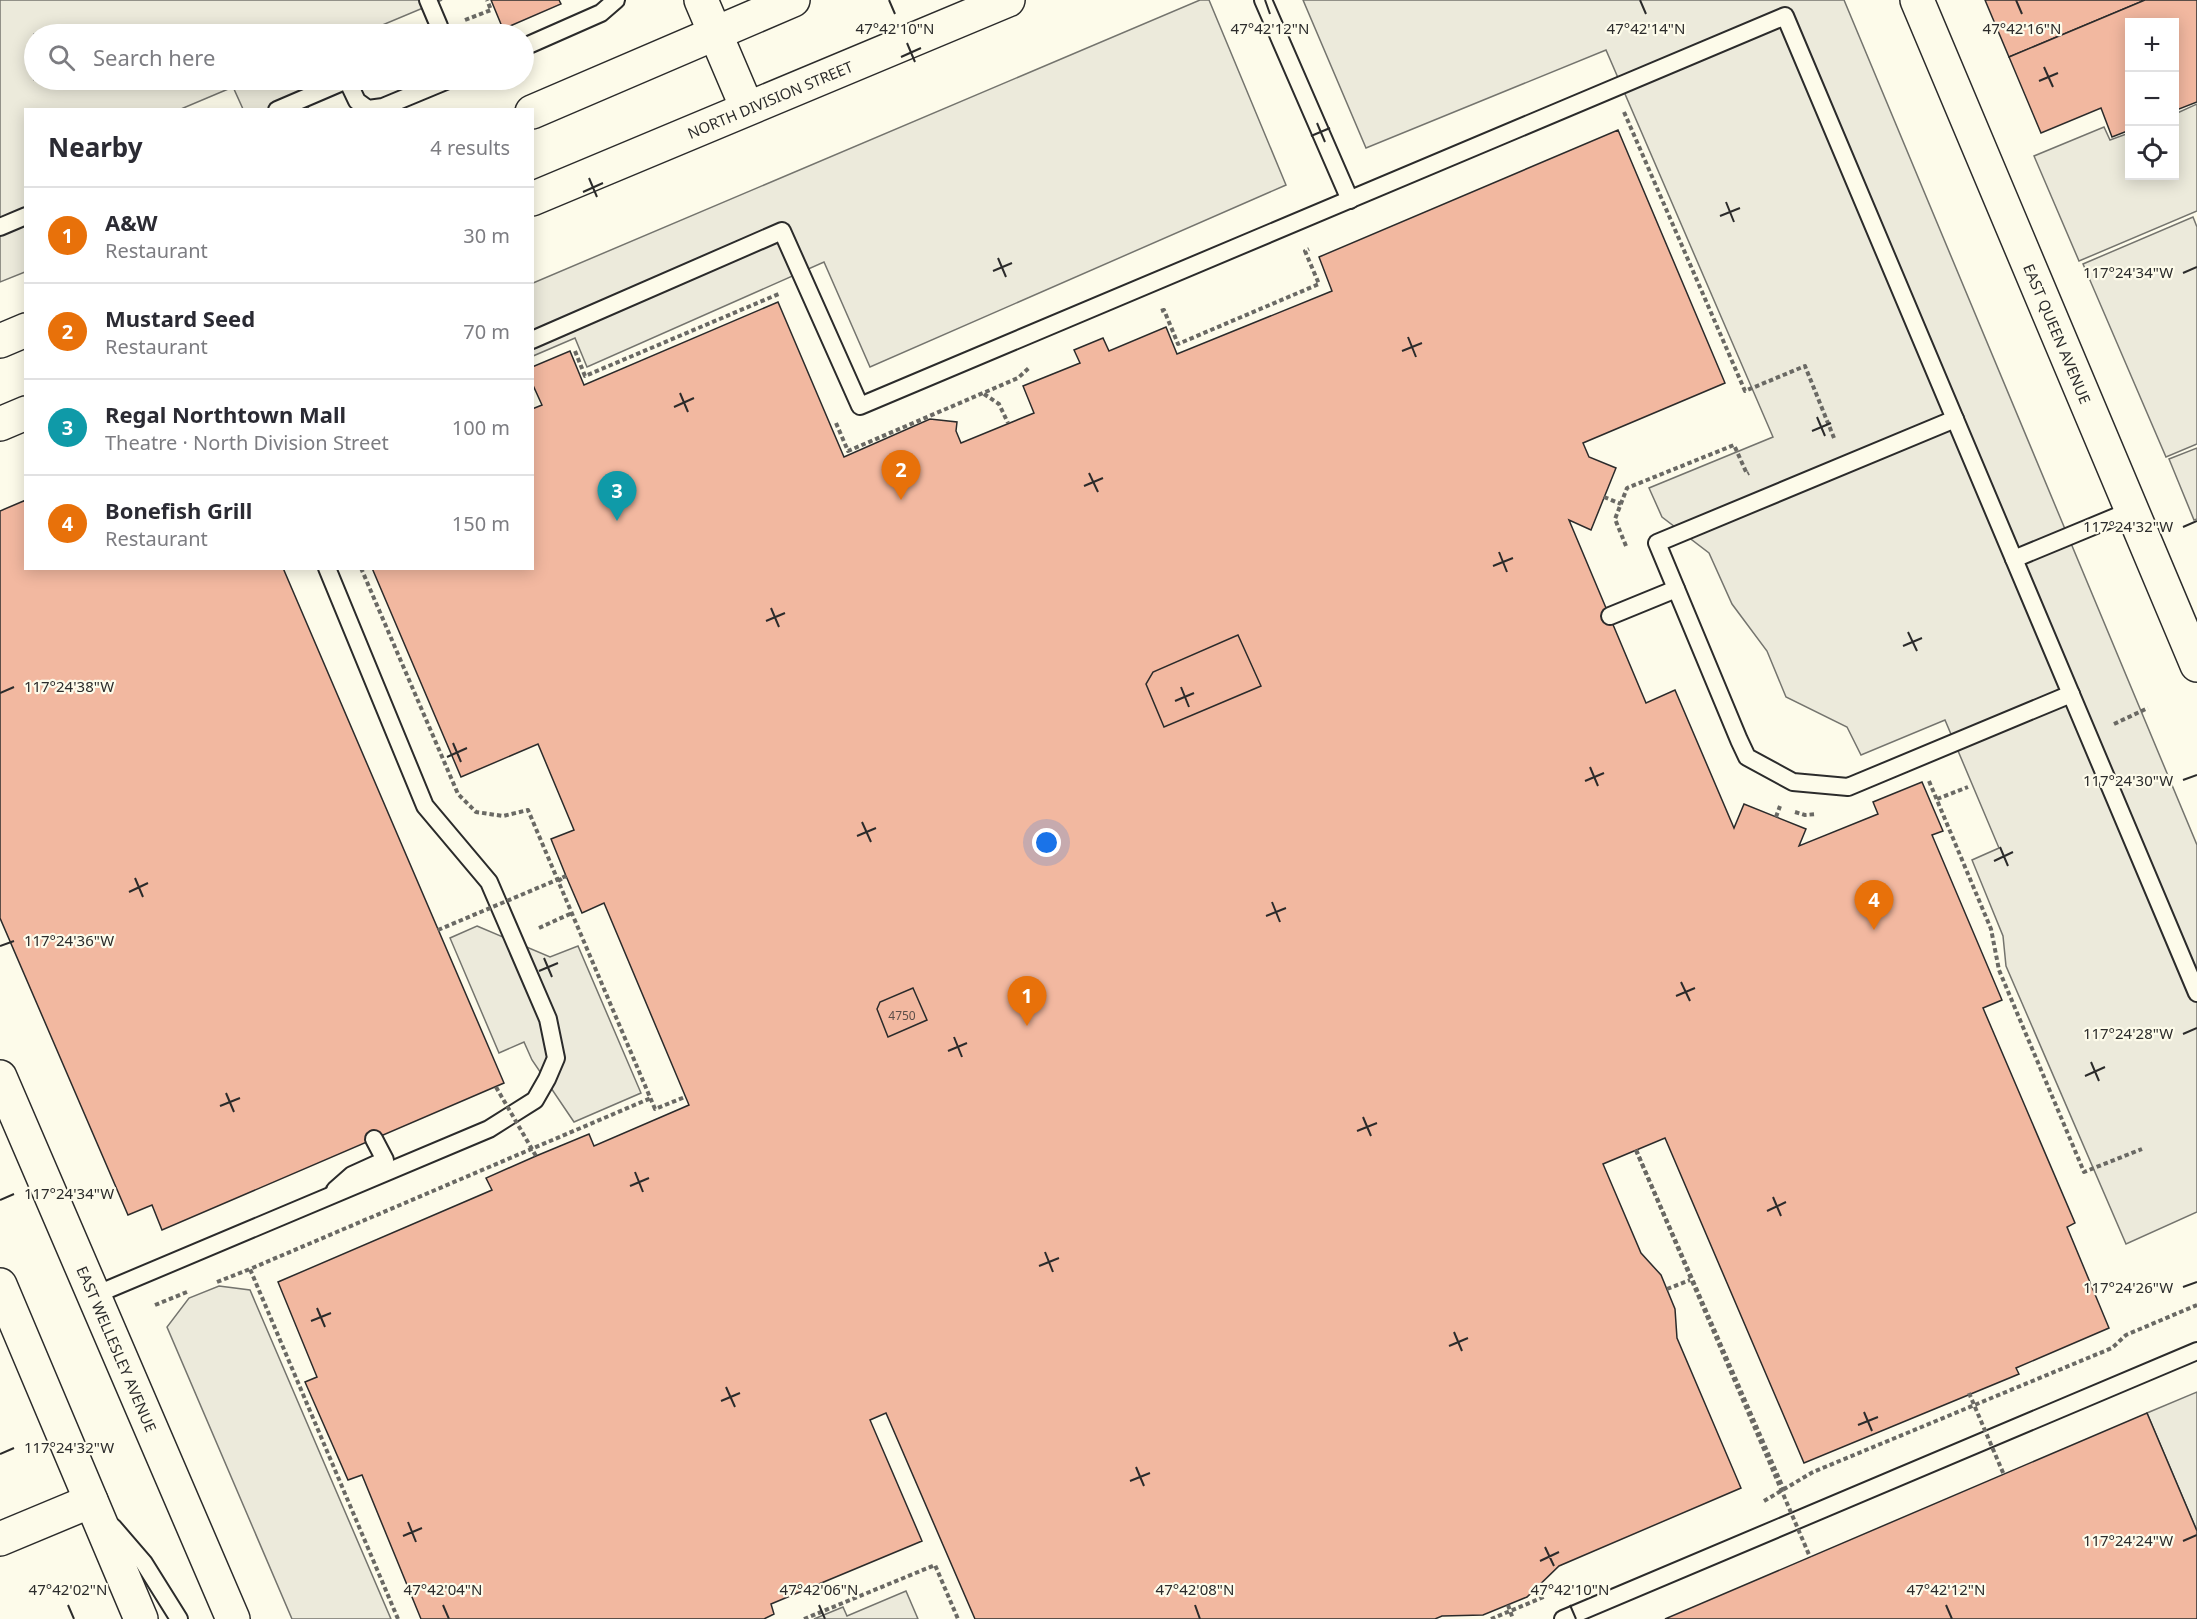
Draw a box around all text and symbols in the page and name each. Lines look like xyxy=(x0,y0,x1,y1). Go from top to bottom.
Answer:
text: 47°42'10"N xyxy=(856,18,934,38)
text: 47°42'12"N xyxy=(1231,18,1309,38)
text: 47°42'14"N xyxy=(1607,18,1685,38)
text: 47°42'16"N xyxy=(1983,18,2061,38)
map controls xyxy=(2125,18,2179,180)
button: + xyxy=(2125,18,2179,72)
search box xyxy=(24,24,534,90)
icon: search xyxy=(45,41,78,74)
text: Search here xyxy=(93,42,215,72)
street label: NORTH DIVISION STREET xyxy=(684,56,856,143)
button: − xyxy=(2125,72,2179,126)
button: locate xyxy=(2125,126,2179,180)
text: Nearby xyxy=(48,129,143,165)
text: 4 results xyxy=(430,134,510,161)
text: A&W xyxy=(105,207,158,237)
text: 1 xyxy=(62,222,73,249)
text: 30 m xyxy=(463,222,510,249)
text: Restaurant xyxy=(105,237,208,264)
street label: EAST QUEEN AVENUE xyxy=(2019,261,2096,407)
text: 117°24'34"W xyxy=(2083,262,2173,282)
text: Mustard Seed xyxy=(105,303,255,333)
text: 2 xyxy=(62,318,73,345)
text: 70 m xyxy=(463,318,510,345)
text: Restaurant xyxy=(105,333,208,360)
text: Regal Northtown Mall xyxy=(105,399,346,429)
text: 3 xyxy=(62,414,73,441)
text: 100 m xyxy=(452,414,510,441)
text: Theatre · North Division Street xyxy=(105,429,389,456)
pin: 2 xyxy=(882,450,920,500)
pin: 3 xyxy=(598,472,636,521)
text: Bonefish Grill xyxy=(105,495,252,525)
text: 4 xyxy=(62,510,73,537)
text: 150 m xyxy=(452,510,510,537)
text: 117°24'32"W xyxy=(2083,516,2173,536)
text: Restaurant xyxy=(105,525,208,552)
text: 117°24'38"W xyxy=(24,676,114,696)
text: 117°24'30"W xyxy=(2083,770,2173,790)
your location xyxy=(1032,828,1061,857)
pin: 4 xyxy=(1854,880,1894,930)
text: 117°24'36"W xyxy=(24,930,114,950)
pin: 1 xyxy=(1008,976,1046,1026)
house number: 4750 xyxy=(888,1007,916,1024)
text: 117°24'28"W xyxy=(2083,1023,2173,1043)
text: 117°24'34"W xyxy=(24,1183,114,1203)
street label: EAST WELLESLEY AVENUE xyxy=(72,1263,161,1435)
text: 117°24'26"W xyxy=(2083,1277,2173,1297)
text: 117°24'32"W xyxy=(24,1437,114,1457)
text: 117°24'24"W xyxy=(2083,1530,2173,1550)
text: 47°42'02"N xyxy=(29,1579,107,1599)
text: 47°42'04"N xyxy=(404,1579,482,1599)
text: 47°42'06"N xyxy=(780,1579,858,1599)
text: 47°42'08"N xyxy=(1156,1579,1234,1599)
text: 47°42'10"N xyxy=(1531,1579,1609,1599)
text: 47°42'12"N xyxy=(1907,1579,1985,1599)

